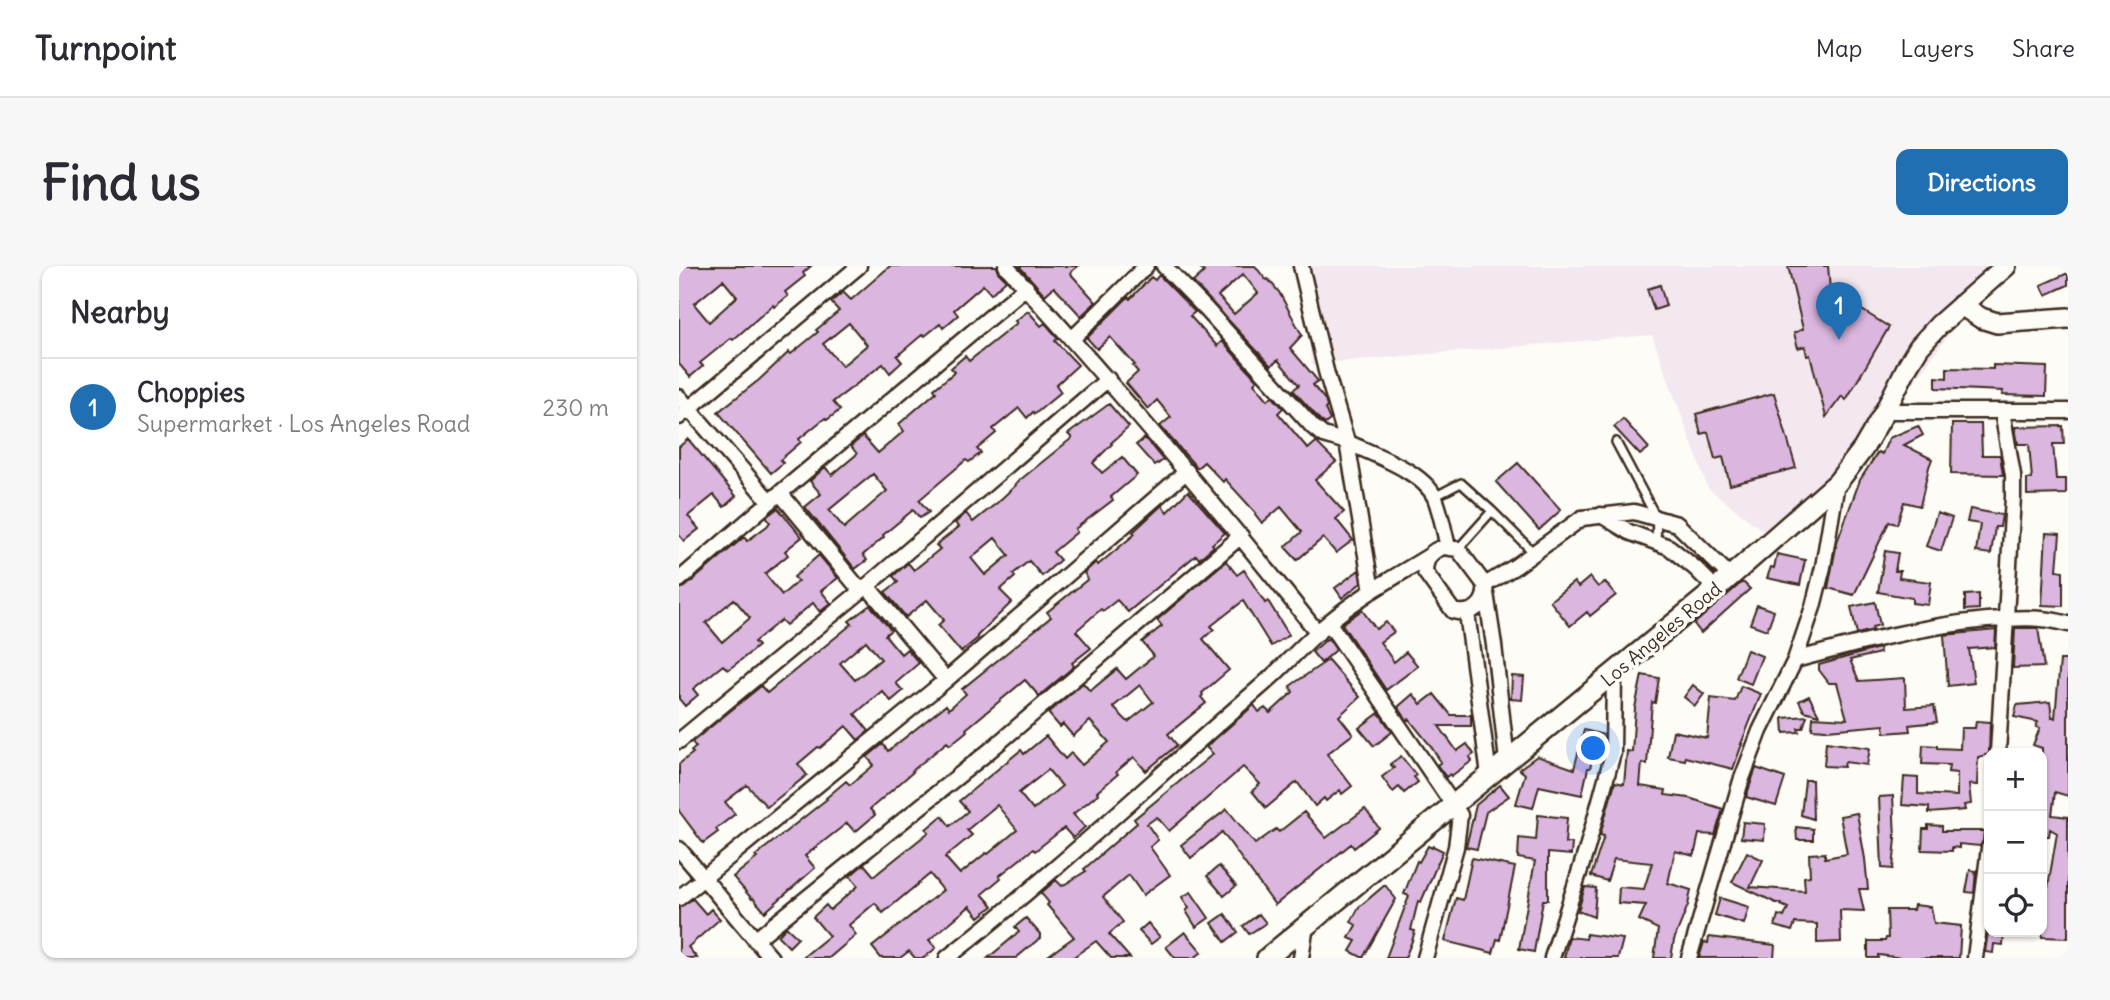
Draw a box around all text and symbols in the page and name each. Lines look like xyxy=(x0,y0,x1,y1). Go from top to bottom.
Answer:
text: Turnpoint xyxy=(35,27,176,69)
text: Map xyxy=(1816,33,1862,63)
text: Layers xyxy=(1900,33,1974,63)
text: Share xyxy=(2012,33,2075,63)
button: Directions xyxy=(1896,149,2068,215)
text: Find us xyxy=(42,152,200,213)
pin: 1 xyxy=(1816,282,1862,340)
text: Nearby xyxy=(70,293,170,331)
text: Choppies xyxy=(137,376,245,409)
text: 1 xyxy=(88,393,98,422)
text: 230 m xyxy=(543,393,609,422)
text: Supermarket · Los Angeles Road xyxy=(137,409,470,438)
street label: Los Angeles Road xyxy=(1596,577,1726,691)
your location xyxy=(1576,731,1610,765)
map controls xyxy=(1984,748,2047,937)
button: + xyxy=(1984,748,2047,811)
button: − xyxy=(1984,811,2047,874)
button: locate xyxy=(1984,874,2047,937)

